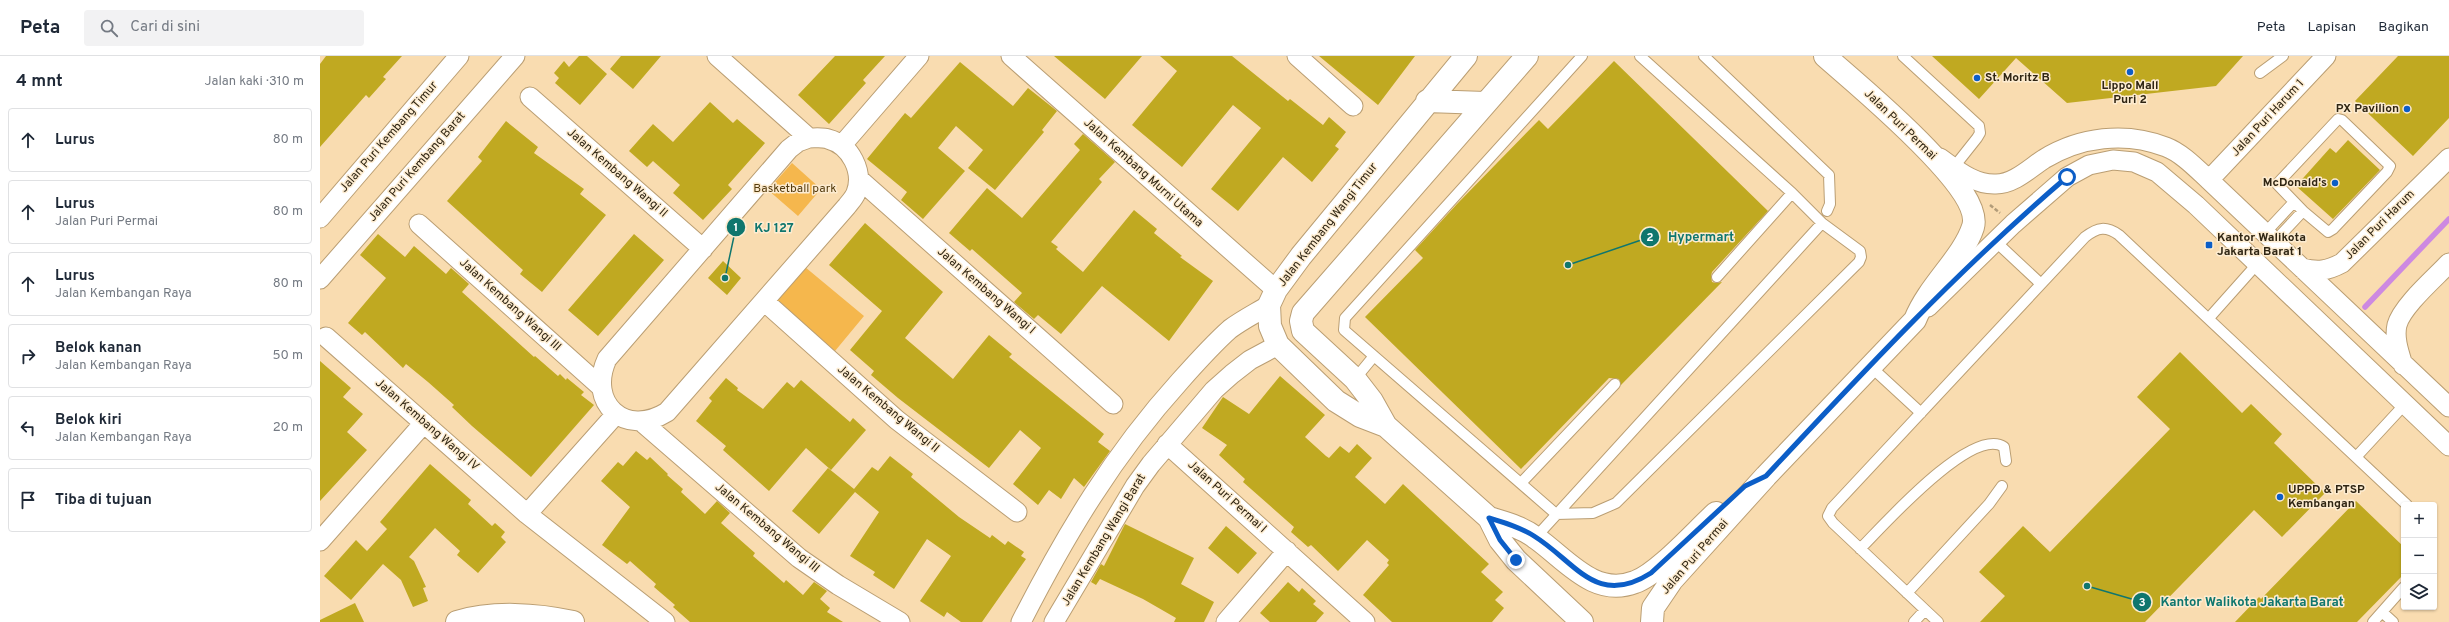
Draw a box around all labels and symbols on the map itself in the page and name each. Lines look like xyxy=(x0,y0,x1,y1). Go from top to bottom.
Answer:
marker: Lippo Mall Puri 2 xyxy=(2125,67,2135,77)
place label: St. Moritz B xyxy=(1985,70,2050,86)
marker: St. Moritz B xyxy=(1972,73,1982,83)
street label: Jalan Puri Harum 1 xyxy=(2228,76,2308,160)
street label: Jalan Puri Kembang Timur xyxy=(336,78,442,196)
place label: Lippo Mall Puri 2 xyxy=(2101,78,2159,108)
street label: Jalan Puri Permai xyxy=(1860,86,1940,164)
place label: PX Pavilion xyxy=(2336,101,2399,117)
marker: PX Pavilion xyxy=(2402,104,2412,114)
street label: Jalan Puri Kembang Barat xyxy=(365,109,469,225)
street label: Jalan Kembang Murni Utama xyxy=(1080,115,1206,231)
street label: Jalan Kembang Wangi II xyxy=(563,125,671,221)
street label: Jalan Kembang Wangi Timur xyxy=(1275,159,1382,290)
route start xyxy=(2058,168,2076,186)
place label: McDonald's xyxy=(2263,175,2327,191)
marker: McDonald's xyxy=(2330,178,2340,188)
park label: Basketball park xyxy=(753,181,837,197)
street label: Jalan Puri Harum xyxy=(2342,187,2418,263)
callout: KJ 127 xyxy=(726,215,802,240)
text: 1 xyxy=(734,220,738,236)
text: KJ 127 xyxy=(754,221,794,237)
callout: Hypermart xyxy=(1640,224,1742,249)
text: 2 xyxy=(1646,230,1654,246)
text: Hypermart xyxy=(1668,230,1734,246)
place label: Kantor Walikota Jakarta Barat 1 xyxy=(2217,230,2306,260)
marker: Kantor Walikota Jakarta Barat 1 xyxy=(2204,240,2214,250)
street label: Jalan Kembang Wangi I xyxy=(933,244,1039,338)
street label: Jalan Kembang Wangi III xyxy=(456,255,564,355)
street label: Jalan Kembang Wangi II xyxy=(834,362,942,456)
street label: Jalan Kembang Wangi IV xyxy=(372,375,483,475)
street label: Jalan Puri Permai I xyxy=(1184,457,1270,537)
street label: Jalan Kembang Wangi Barat xyxy=(1058,471,1150,609)
street label: Jalan Kembang Wangi III xyxy=(711,479,823,577)
place label: UPPD & PTSP Kembangan xyxy=(2288,482,2365,512)
marker: UPPD & PTSP Kembangan xyxy=(2275,492,2285,502)
street label: Jalan Puri Permai xyxy=(1658,516,1732,598)
route end xyxy=(1507,551,1525,569)
callout: Kantor Walikota Jakarta Barat xyxy=(2132,589,2351,614)
text: 3 xyxy=(2138,595,2146,611)
text: Kantor Walikota Jakarta Barat xyxy=(2160,595,2344,611)

